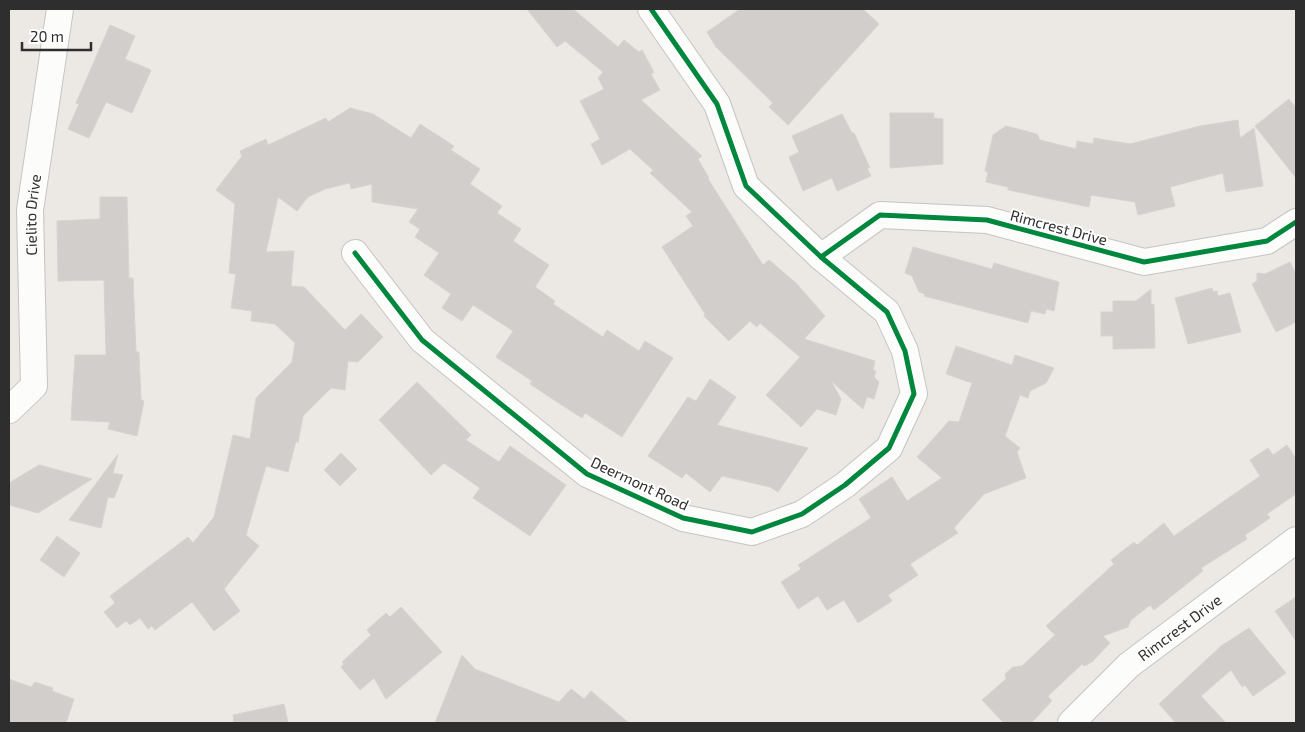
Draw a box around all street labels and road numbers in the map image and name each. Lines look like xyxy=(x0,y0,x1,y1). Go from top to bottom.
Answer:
street label: Cielito Drive xyxy=(21,173,44,256)
street label: Rimcrest Drive xyxy=(1009,205,1109,249)
street label: Deermont Road xyxy=(588,452,692,514)
street label: Rimcrest Drive xyxy=(1134,590,1225,664)

